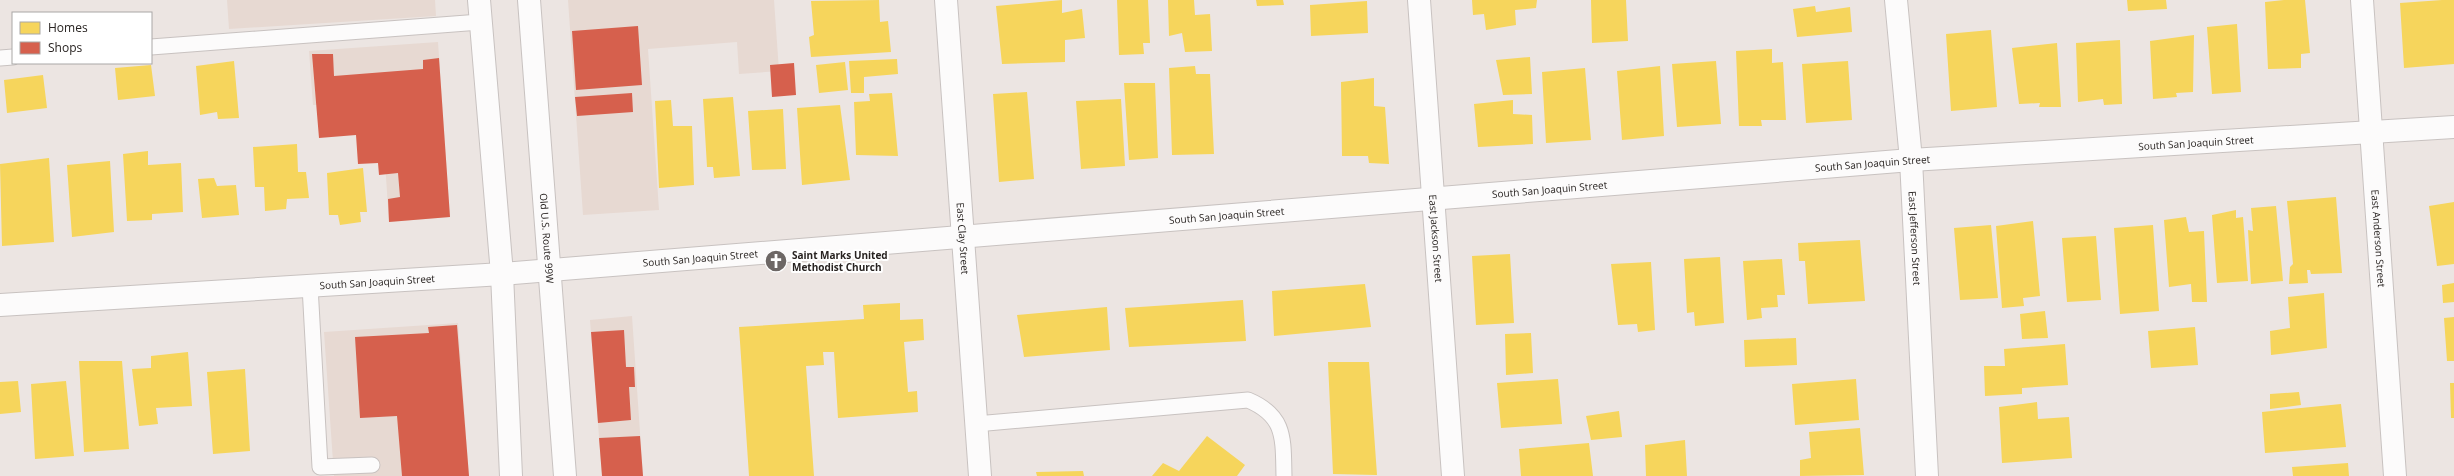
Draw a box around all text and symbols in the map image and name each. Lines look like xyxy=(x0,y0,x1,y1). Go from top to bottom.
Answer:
legend xyxy=(12,12,152,64)
text: Homes xyxy=(48,19,88,36)
text: Shops xyxy=(48,39,83,56)
street label: South San Joaquin Street xyxy=(2138,132,2254,153)
street label: South San Joaquin Street xyxy=(1814,152,1931,175)
street label: South San Joaquin Street xyxy=(1491,178,1608,201)
street label: East Anderson Street xyxy=(2368,189,2389,288)
street label: East Jefferson Street xyxy=(1906,191,1924,286)
street label: Old U.S. Route 99W xyxy=(537,193,557,285)
street label: East Jackson Street xyxy=(1426,194,1446,283)
street label: East Clay Street xyxy=(953,202,973,275)
street label: South San Joaquin Street xyxy=(1168,204,1285,227)
street label: South San Joaquin Street xyxy=(642,246,759,270)
church icon: Saint Marks United Methodist Church xyxy=(763,248,789,274)
place label: Saint Marks United Methodist Church xyxy=(792,248,888,274)
street label: South San Joaquin Street xyxy=(319,271,436,292)

